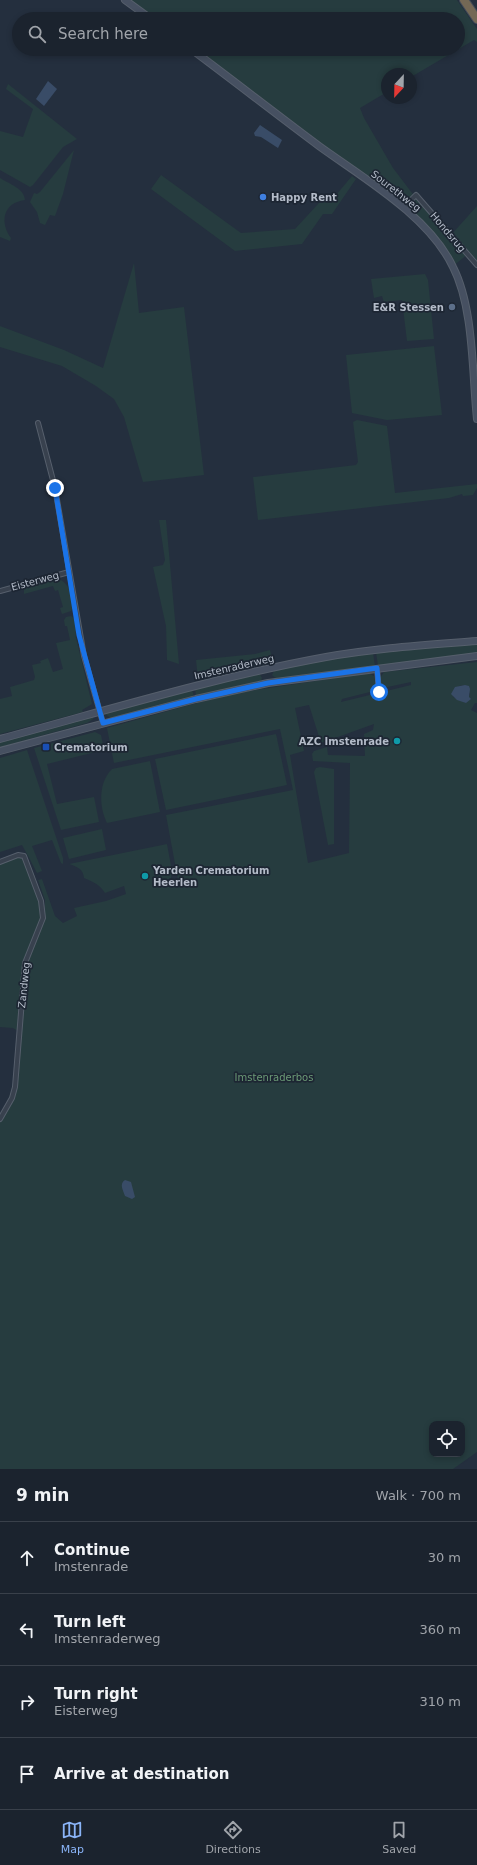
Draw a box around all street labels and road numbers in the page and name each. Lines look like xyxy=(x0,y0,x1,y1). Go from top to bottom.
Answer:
street label: Sourethweg xyxy=(369,168,423,214)
street label: Hondsrug xyxy=(428,210,468,254)
street label: Eisterweg xyxy=(10,569,60,593)
street label: Imstenraderweg xyxy=(193,652,275,682)
street label: Zandweg xyxy=(16,961,32,1009)

